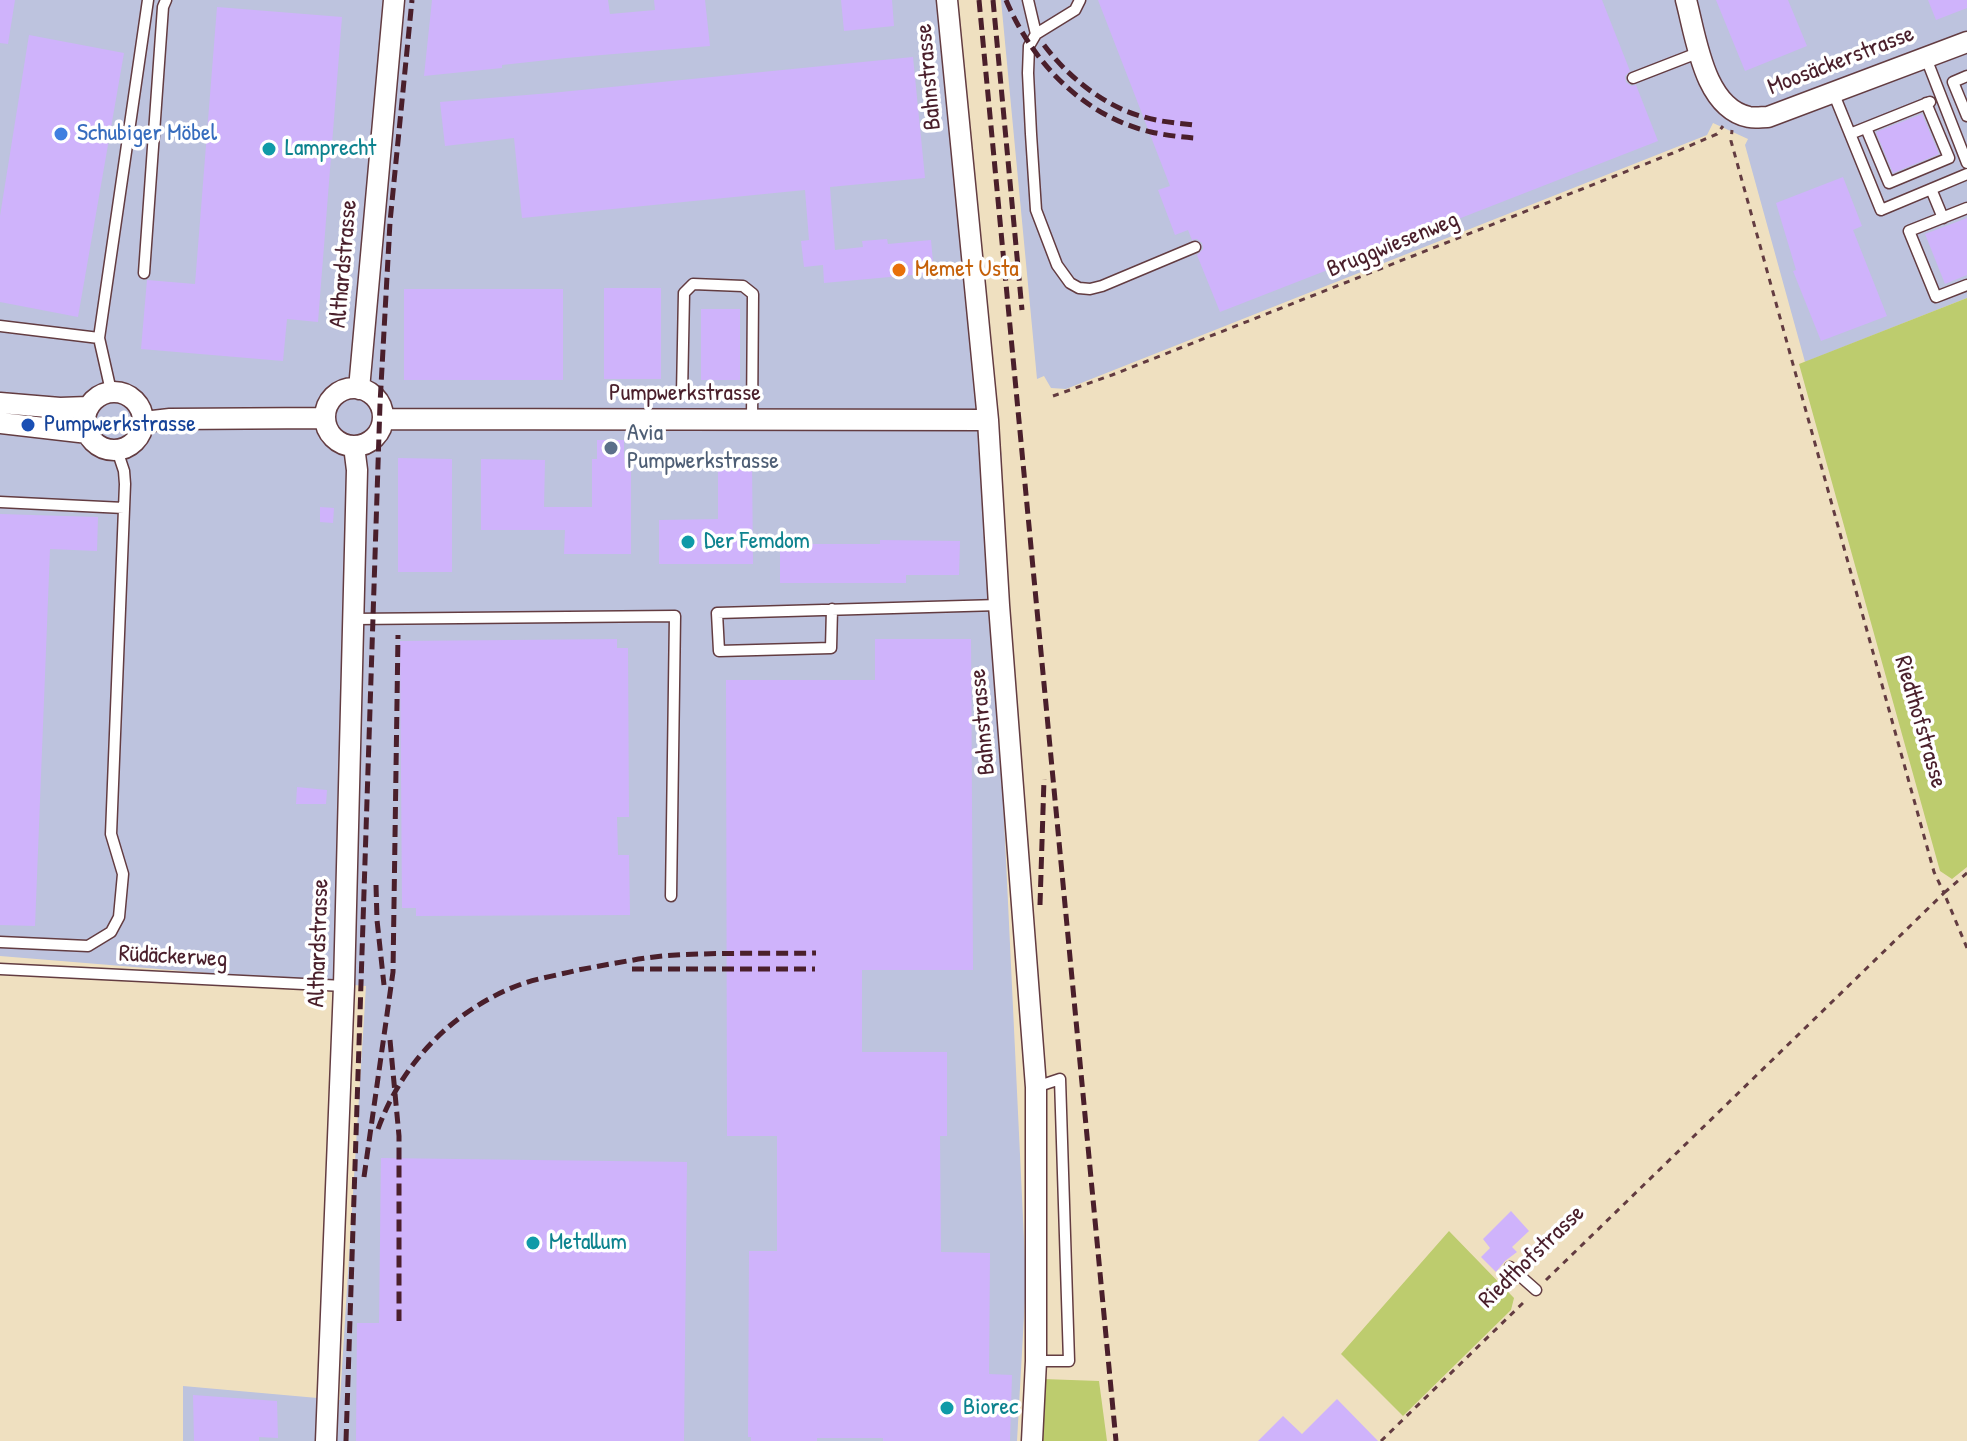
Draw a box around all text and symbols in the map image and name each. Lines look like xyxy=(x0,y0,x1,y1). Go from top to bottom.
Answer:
street label: Moosäckerstrasse xyxy=(1764,20,1918,102)
street label: Bahnstrasse xyxy=(910,23,948,131)
place label: Schubiger Möbel xyxy=(77,120,217,148)
marker: Schubiger Möbel xyxy=(52,125,70,143)
place label: Lamprecht xyxy=(285,135,376,163)
marker: Lamprecht xyxy=(260,140,278,158)
street label: Althardstrasse xyxy=(324,199,364,329)
street label: Bruggwiesenweg xyxy=(1323,206,1463,284)
place label: Memet Usta xyxy=(915,256,1019,284)
marker: Memet Usta xyxy=(890,261,908,279)
street label: Pumpwerkstrasse xyxy=(609,380,761,408)
place label: Pumpwerkstrasse xyxy=(44,411,196,439)
marker: Pumpwerkstrasse xyxy=(19,416,37,434)
place label: Avia Pumpwerkstrasse xyxy=(627,420,779,476)
marker: Avia Pumpwerkstrasse xyxy=(602,439,620,457)
place label: Der Femdom xyxy=(704,528,810,556)
marker: Der Femdom xyxy=(679,533,697,551)
street label: Riedthofstrasse xyxy=(1887,653,1953,791)
street label: Bahnstrasse xyxy=(964,668,1002,776)
street label: Althardstrasse xyxy=(302,878,336,1008)
street label: Rüdäckerweg xyxy=(118,940,228,974)
street label: Riedthofstrasse xyxy=(1473,1199,1591,1315)
place label: Metallum xyxy=(549,1229,627,1257)
marker: Metallum xyxy=(524,1234,542,1252)
place label: Biorec xyxy=(963,1394,1018,1422)
marker: Biorec xyxy=(938,1399,956,1417)

